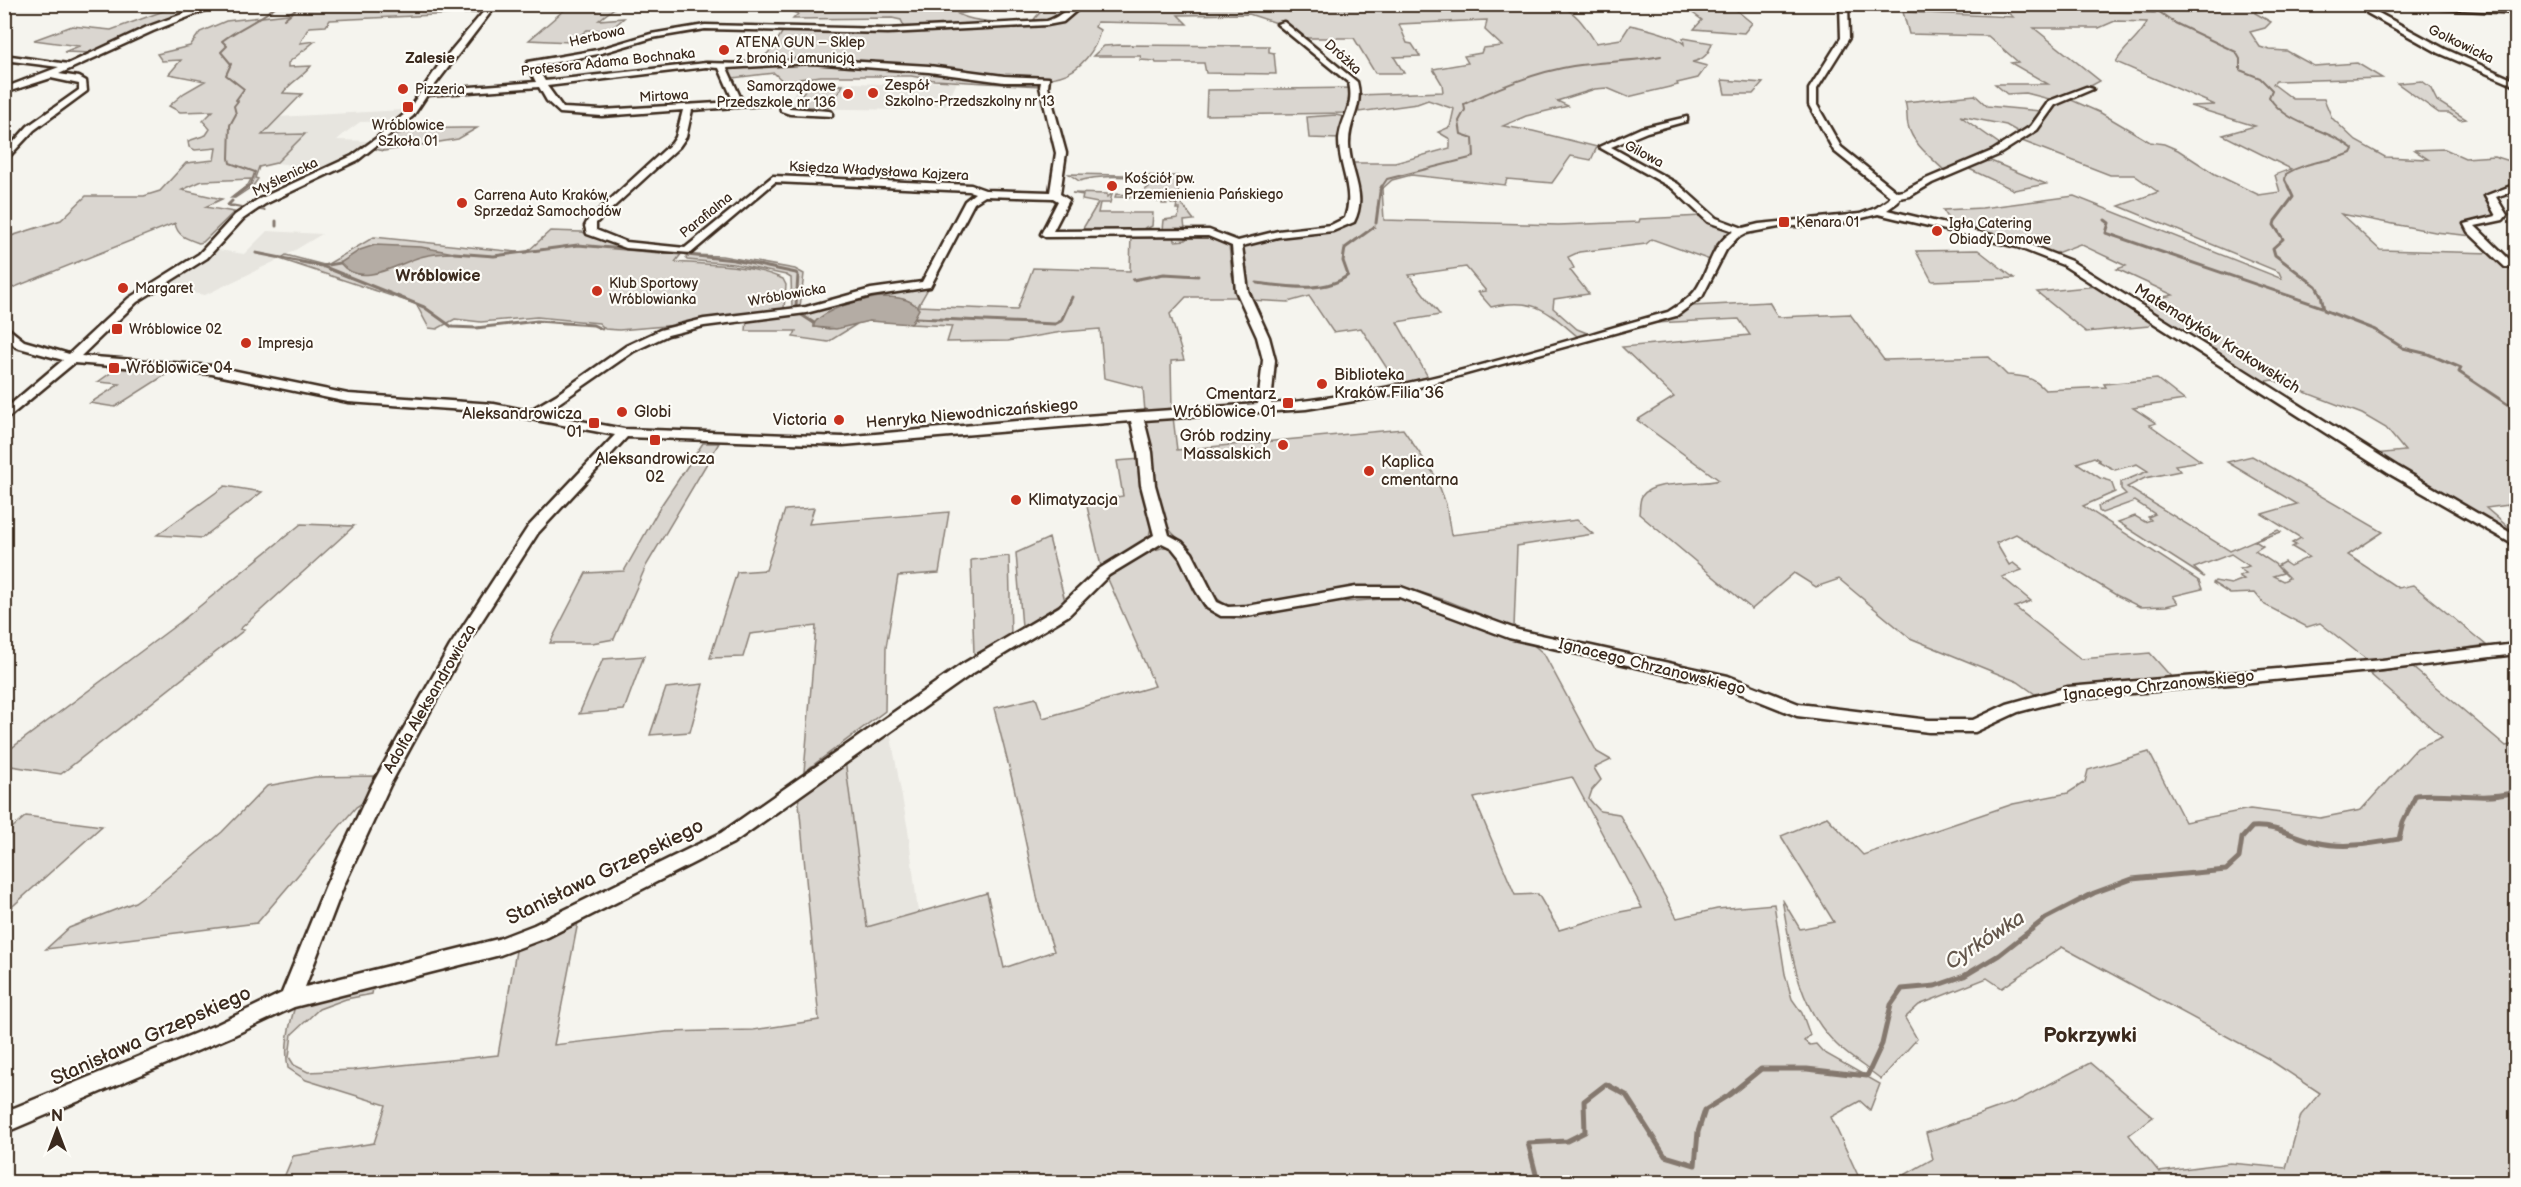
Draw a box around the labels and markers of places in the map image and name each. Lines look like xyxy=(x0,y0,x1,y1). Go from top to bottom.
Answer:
place label: ATENA GUN – Sklep z bronią i amunicją xyxy=(736,34,865,67)
marker: ATENA GUN – Sklep z bronią i amunicją xyxy=(717,43,731,57)
place label: Zespół Szkolno-Przedszkolny nr 13 xyxy=(884,77,1055,110)
place label: Samorządowe Przedszkole nr 136 xyxy=(716,78,836,111)
place label: Pizzeria xyxy=(415,81,465,98)
marker: Pizzeria xyxy=(396,82,410,96)
marker: Zespół Szkolno-Przedszkolny nr 13 xyxy=(866,86,880,100)
marker: Samorządowe Przedszkole nr 136 xyxy=(841,87,855,101)
marker: Wróblowice Szkoła 01 xyxy=(401,100,415,114)
place label: Wróblowice Szkoła 01 xyxy=(372,117,444,150)
place label: Kościół pw. Przemienienia Pańskiego xyxy=(1124,170,1284,203)
marker: Kościół pw. Przemienienia Pańskiego xyxy=(1105,179,1119,193)
place label: Carrena Auto Kraków, Sprzedaż Samochodów xyxy=(474,187,622,220)
marker: Carrena Auto Kraków, Sprzedaż Samochodów xyxy=(455,196,469,210)
place label: Kenara 01 xyxy=(1796,214,1859,231)
marker: Kenara 01 xyxy=(1777,215,1791,229)
place label: Igła Catering Obiady Domowe xyxy=(1949,215,2051,248)
marker: Igła Catering Obiady Domowe xyxy=(1930,224,1944,238)
place label: Klub Sportowy Wróblowianka xyxy=(609,275,699,308)
place label: Margaret xyxy=(135,280,194,297)
marker: Margaret xyxy=(116,281,130,295)
marker: Klub Sportowy Wróblowianka xyxy=(590,284,604,298)
place label: Wróblowice 02 xyxy=(129,321,223,338)
marker: Wróblowice 02 xyxy=(110,322,124,336)
place label: Impresja xyxy=(258,335,313,352)
marker: Impresja xyxy=(239,336,253,350)
place label: Wróblowice 04 xyxy=(126,359,233,378)
marker: Wróblowice 04 xyxy=(107,361,121,375)
place label: Biblioteka Kraków Filia 36 xyxy=(1334,366,1444,403)
marker: Biblioteka Kraków Filia 36 xyxy=(1315,377,1329,391)
place label: Cmentarz Wróblowice 01 xyxy=(1173,385,1276,422)
marker: Cmentarz Wróblowice 01 xyxy=(1281,396,1295,410)
place label: Globi xyxy=(634,403,671,422)
place label: Aleksandrowicza 01 xyxy=(462,405,582,442)
marker: Globi xyxy=(615,405,629,419)
place label: Victoria xyxy=(773,411,827,430)
marker: Victoria xyxy=(832,413,846,427)
marker: Aleksandrowicza 01 xyxy=(587,416,601,430)
place label: Grób rodziny Massalskich xyxy=(1180,427,1272,464)
marker: Aleksandrowicza 02 xyxy=(648,433,662,447)
marker: Grób rodziny Massalskich xyxy=(1276,438,1290,452)
place label: Aleksandrowicza 02 xyxy=(595,450,715,487)
place label: Kaplica cmentarna xyxy=(1381,453,1459,490)
marker: Kaplica cmentarna xyxy=(1362,464,1376,478)
place label: Klimatyzacja xyxy=(1028,491,1118,510)
marker: Klimatyzacja xyxy=(1009,493,1023,507)

